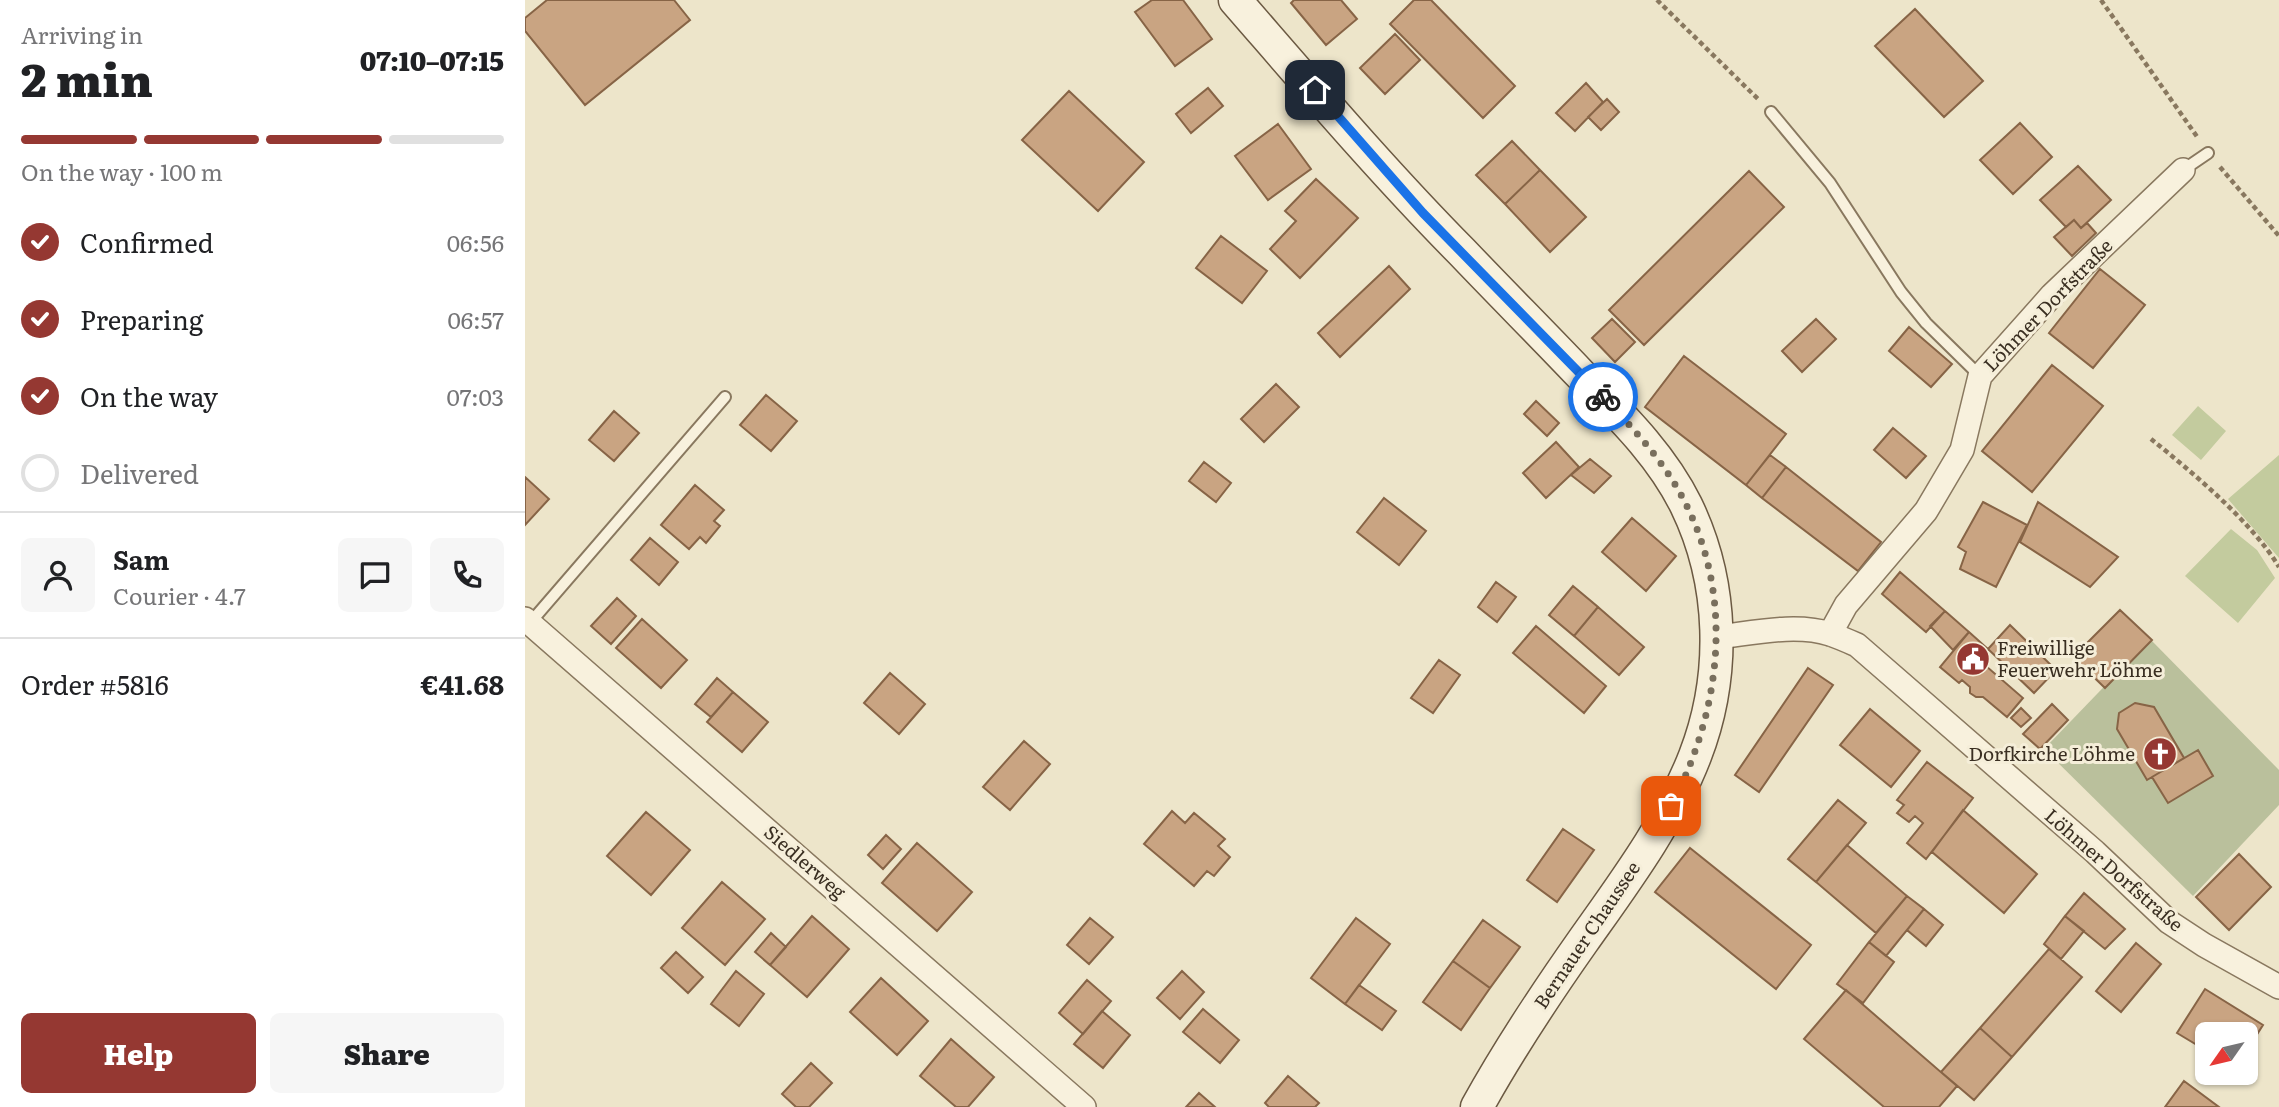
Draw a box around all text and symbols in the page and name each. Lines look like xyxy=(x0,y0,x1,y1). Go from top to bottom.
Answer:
text: Arriving in xyxy=(21,17,143,51)
text: 07:10–07:15 xyxy=(360,40,504,79)
text: 2 min xyxy=(21,43,153,111)
pin xyxy=(1285,60,1345,120)
icon: home xyxy=(1296,71,1334,109)
text: On the way · 100 m xyxy=(21,154,223,188)
text: Confirmed xyxy=(80,222,214,261)
icon: check xyxy=(21,223,59,261)
text: 06:56 xyxy=(447,225,504,259)
street label: Löhmer Dorfstraße xyxy=(1976,231,2118,377)
text: Preparing xyxy=(80,299,203,338)
icon: check xyxy=(21,300,59,338)
text: 06:57 xyxy=(447,302,504,336)
courier xyxy=(1568,362,1638,432)
text: On the way xyxy=(80,376,218,415)
icon: check xyxy=(21,377,59,415)
icon: bike xyxy=(1584,378,1622,416)
text: 07:03 xyxy=(446,379,504,413)
text: Delivered xyxy=(80,453,199,492)
button: person xyxy=(21,538,95,612)
button: chat xyxy=(338,538,412,612)
button: phone xyxy=(430,538,504,612)
text: Sam xyxy=(113,539,169,578)
text: Courier · 4.7 xyxy=(113,578,246,612)
place label: Freiwillige Feuerwehr Löhme xyxy=(1997,633,2163,683)
public building icon: Freiwillige Feuerwehr Löhme xyxy=(1954,640,1992,678)
text: Order #5816 xyxy=(21,664,169,703)
text: €41.68 xyxy=(420,664,504,703)
church icon: Dorfkirche Löhme xyxy=(2141,735,2179,773)
place label: Dorfkirche Löhme xyxy=(1969,739,2135,767)
pin xyxy=(1641,776,1701,836)
icon: bag xyxy=(1652,787,1690,825)
street label: Löhmer Dorfstraße xyxy=(2039,801,2190,937)
street label: Siedlerweg xyxy=(759,818,853,905)
street label: Bernauer Chaussee xyxy=(1526,855,1646,1014)
button: Help xyxy=(21,1013,256,1093)
button: Share xyxy=(270,1013,504,1093)
north arrow xyxy=(2195,1022,2257,1085)
map controls xyxy=(2195,1022,2258,1085)

